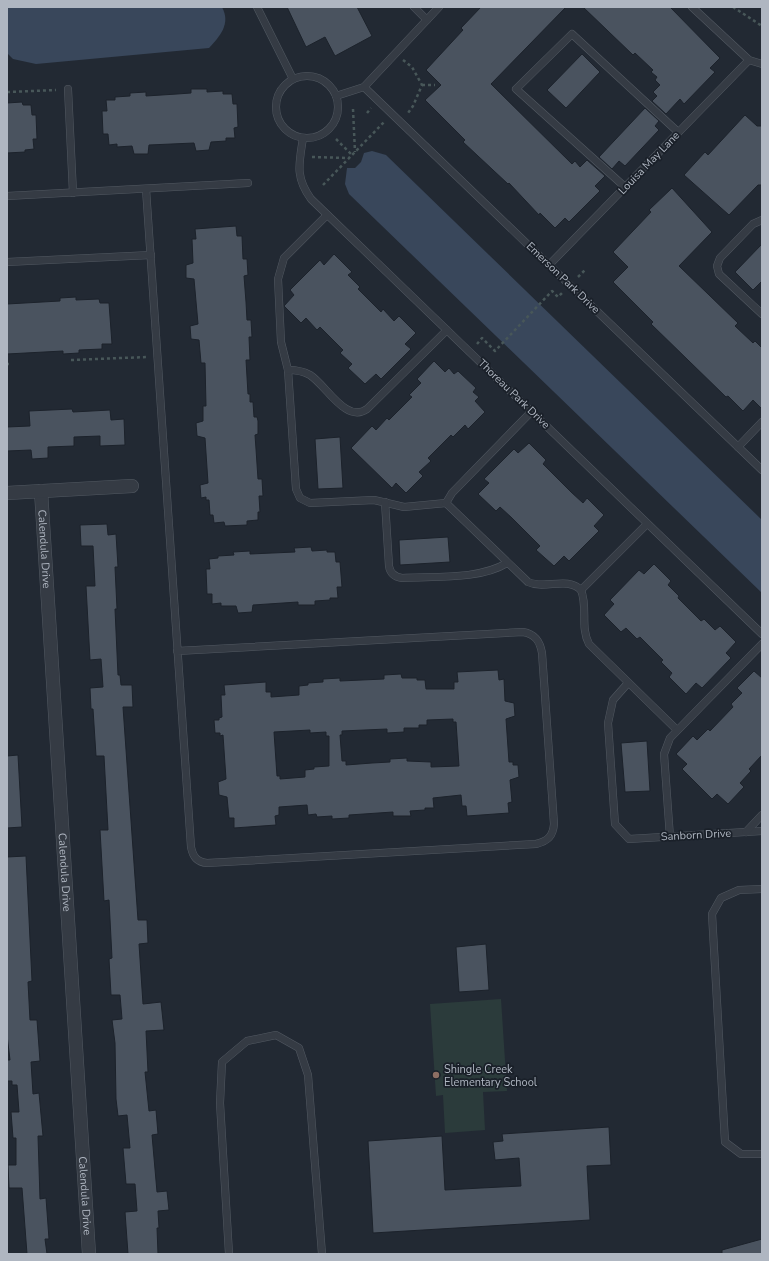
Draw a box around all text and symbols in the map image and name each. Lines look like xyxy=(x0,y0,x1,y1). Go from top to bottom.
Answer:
street label: Louisa May Lane xyxy=(615,128,683,198)
street label: Emerson Park Drive xyxy=(523,239,603,317)
street label: Thoreau Park Drive xyxy=(475,356,553,432)
street label: Calendula Drive xyxy=(35,509,55,589)
street label: Sanborn Drive xyxy=(660,826,732,844)
street label: Calendula Drive xyxy=(55,832,75,912)
place label: Shingle Creek Elementary School xyxy=(444,1062,538,1090)
marker: Shingle Creek Elementary School xyxy=(431,1070,441,1080)
street label: Calendula Drive xyxy=(75,1156,95,1236)

